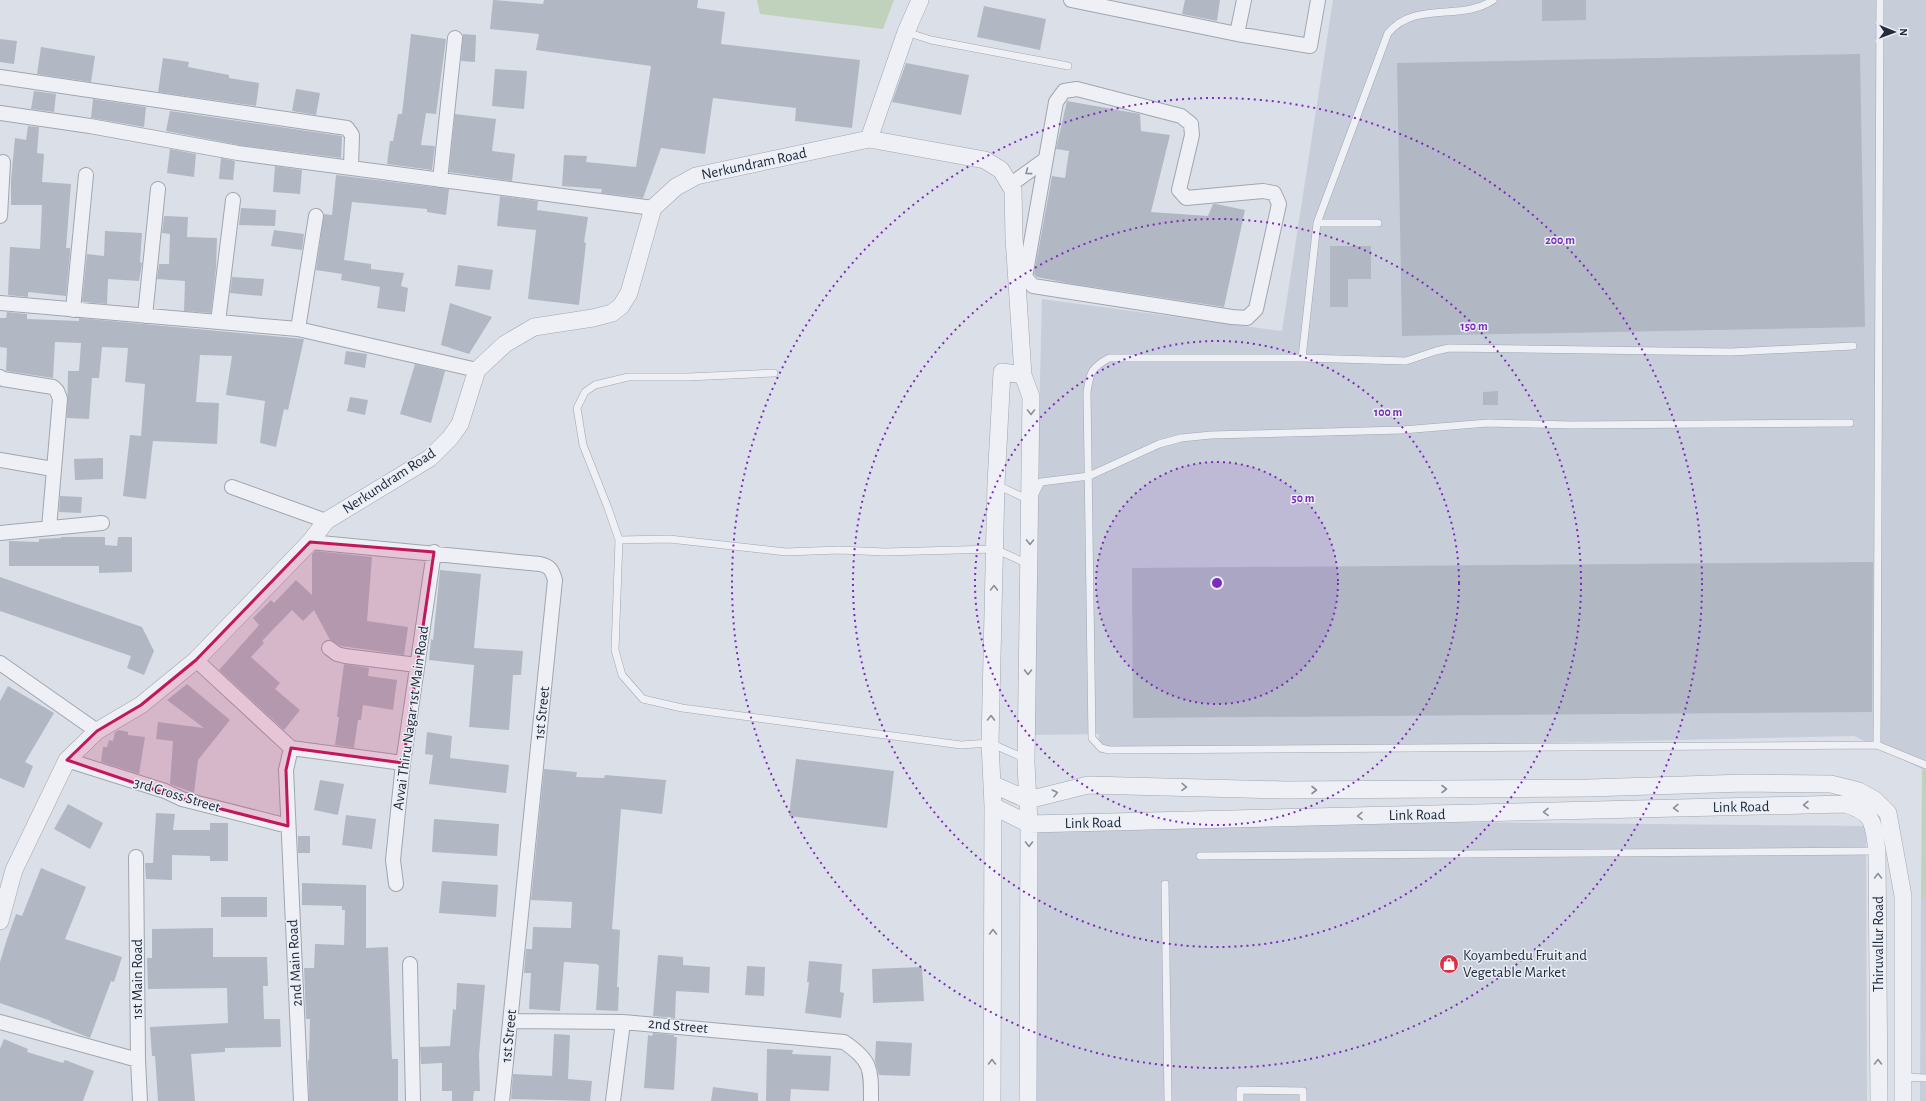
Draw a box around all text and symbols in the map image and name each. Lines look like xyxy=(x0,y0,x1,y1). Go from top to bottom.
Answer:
north arrow xyxy=(1874,12,1914,52)
text: N xyxy=(1898,28,1909,36)
street label: Nerkundram Road xyxy=(700,145,808,182)
one-way arrow xyxy=(1025,167,1032,175)
text: 200 m xyxy=(1545,234,1575,246)
text: 150 m xyxy=(1460,320,1488,332)
text: 100 m xyxy=(1374,406,1402,418)
one-way arrow xyxy=(1027,409,1035,415)
street label: Nerkundram Road xyxy=(340,445,438,517)
text: 50 m xyxy=(1292,492,1315,504)
one-way arrow xyxy=(1026,539,1034,545)
centre of rings xyxy=(1210,576,1224,590)
one-way arrow xyxy=(990,585,998,591)
street label: Avvai Thiru Nagar 1st Main Road xyxy=(391,625,431,811)
one-way arrow xyxy=(1024,669,1032,675)
street label: 1st Street xyxy=(532,686,552,740)
one-way arrow xyxy=(986,715,995,721)
street label: 3rd Cross Street xyxy=(132,775,222,815)
one-way arrow xyxy=(1181,783,1187,791)
one-way arrow xyxy=(1441,785,1447,793)
one-way arrow xyxy=(1311,786,1317,794)
one-way arrow xyxy=(1051,789,1058,798)
street label: Link Road xyxy=(1712,799,1770,815)
one-way arrow xyxy=(1803,801,1809,809)
one-way arrow xyxy=(1673,804,1679,813)
street label: Link Road xyxy=(1388,807,1446,823)
one-way arrow xyxy=(1543,807,1549,816)
one-way arrow xyxy=(1357,812,1363,820)
street label: Link Road xyxy=(1064,815,1122,831)
one-way arrow xyxy=(1025,841,1033,847)
one-way arrow xyxy=(1873,873,1882,879)
street label: Thiruvallur Road xyxy=(1871,896,1886,992)
street label: 2nd Main Road xyxy=(285,919,305,1007)
one-way arrow xyxy=(989,929,997,935)
street label: 1st Main Road xyxy=(130,939,145,1019)
place label: Koyambedu Fruit and Vegetable Market xyxy=(1463,948,1587,980)
shop icon: Koyambedu Fruit and Vegetable Market xyxy=(1438,953,1460,975)
street label: 1st Street xyxy=(499,1009,519,1063)
street label: 2nd Street xyxy=(647,1016,709,1036)
one-way arrow xyxy=(988,1059,996,1065)
one-way arrow xyxy=(1874,1059,1882,1065)

